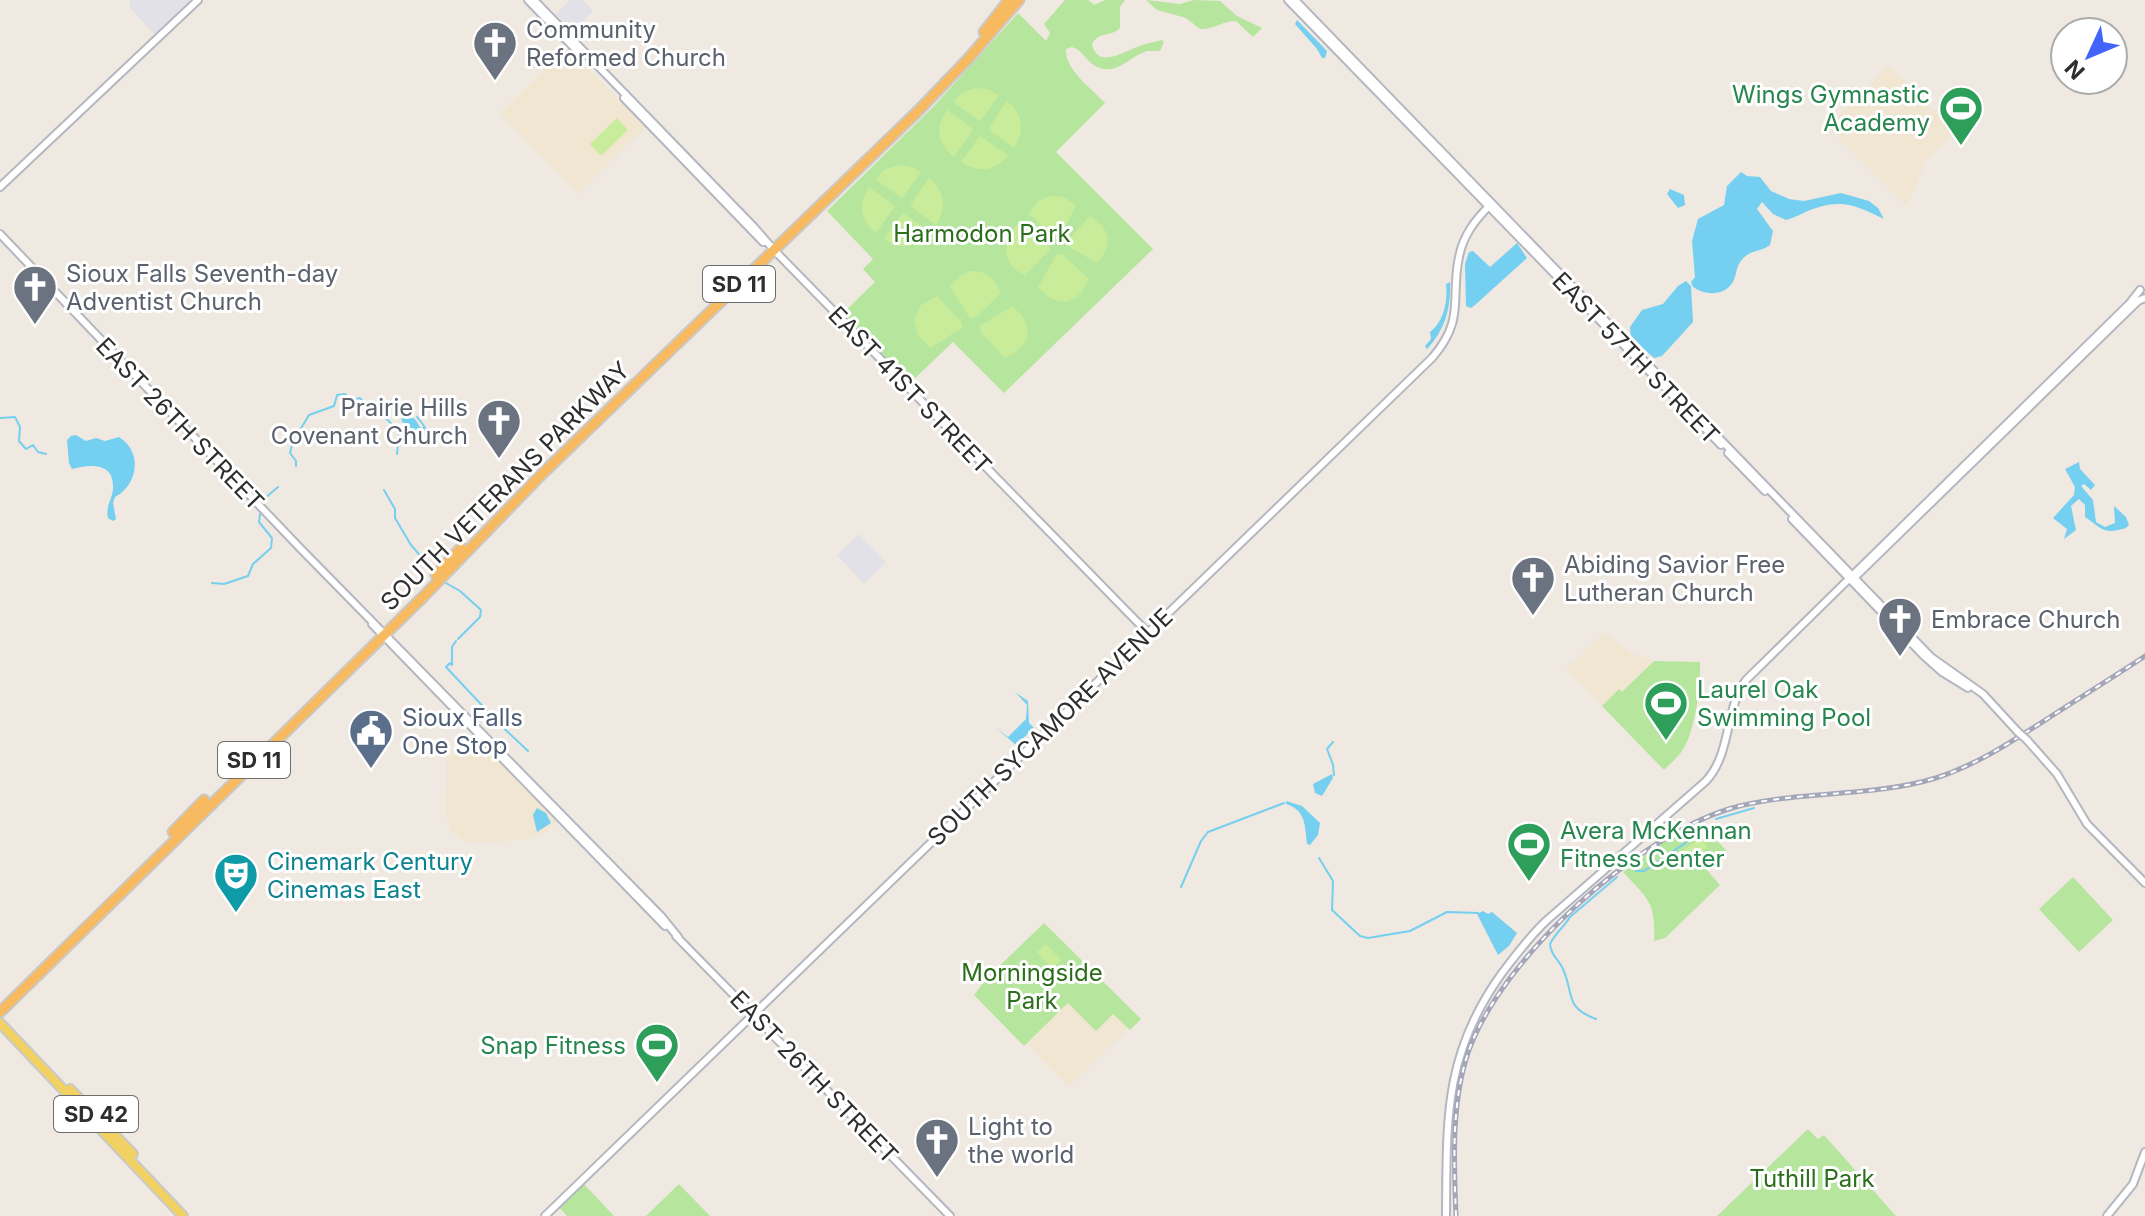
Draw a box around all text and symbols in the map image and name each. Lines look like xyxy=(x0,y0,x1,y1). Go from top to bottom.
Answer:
place label: Community Reformed Church xyxy=(526,15,726,72)
north arrow xyxy=(2049,16,2129,96)
church icon: Community Reformed Church xyxy=(471,19,519,82)
text: N xyxy=(2059,55,2090,85)
place label: Wings Gymnastic Academy xyxy=(1732,80,1930,137)
sports icon: Wings Gymnastic Academy xyxy=(1937,84,1985,147)
park label: Harmodon Park xyxy=(893,219,1071,248)
place label: Sioux Falls Seventh-day Adventist Church xyxy=(66,259,338,316)
church icon: Sioux Falls Seventh-day Adventist Church xyxy=(11,263,59,326)
road number: SD 11 xyxy=(703,266,775,302)
street label: EAST 57TH STREET xyxy=(1547,266,1725,450)
street label: EAST 41ST STREET xyxy=(823,300,997,480)
street label: EAST 26TH STREET xyxy=(90,332,270,516)
street label: SOUTH VETERANS PARKWAY xyxy=(375,356,635,616)
place label: Prairie Hills Covenant Church xyxy=(271,393,468,450)
church icon: Prairie Hills Covenant Church xyxy=(475,397,523,460)
place label: Abiding Savior Free Lutheran Church xyxy=(1564,550,1785,607)
church icon: Abiding Savior Free Lutheran Church xyxy=(1509,554,1557,617)
church icon: Embrace Church xyxy=(1876,595,1924,658)
street label: SOUTH SYCAMORE AVENUE xyxy=(922,602,1178,852)
place label: Embrace Church xyxy=(1931,605,2121,634)
place label: Laurel Oak Swimming Pool xyxy=(1697,675,1871,732)
sports icon: Laurel Oak Swimming Pool xyxy=(1642,679,1690,742)
place label: Sioux Falls One Stop xyxy=(402,703,523,760)
public building icon: Sioux Falls One Stop xyxy=(347,707,395,770)
road number: SD 11 xyxy=(218,742,290,778)
place label: Avera McKennan Fitness Center xyxy=(1560,816,1752,873)
sports icon: Avera McKennan Fitness Center xyxy=(1505,820,1553,883)
place label: Cinemark Century Cinemas East xyxy=(267,847,473,904)
theatre icon: Cinemark Century Cinemas East xyxy=(212,851,260,914)
park label: Morningside Park xyxy=(961,958,1103,1015)
street label: EAST 26TH STREET xyxy=(724,985,904,1169)
sports icon: Snap Fitness xyxy=(633,1021,681,1084)
place label: Snap Fitness xyxy=(480,1031,626,1060)
road number: SD 42 xyxy=(54,1096,138,1132)
place label: Light to the world xyxy=(968,1112,1074,1169)
church icon: Light to the world xyxy=(913,1116,961,1179)
park label: Tuthill Park xyxy=(1749,1164,1875,1193)

